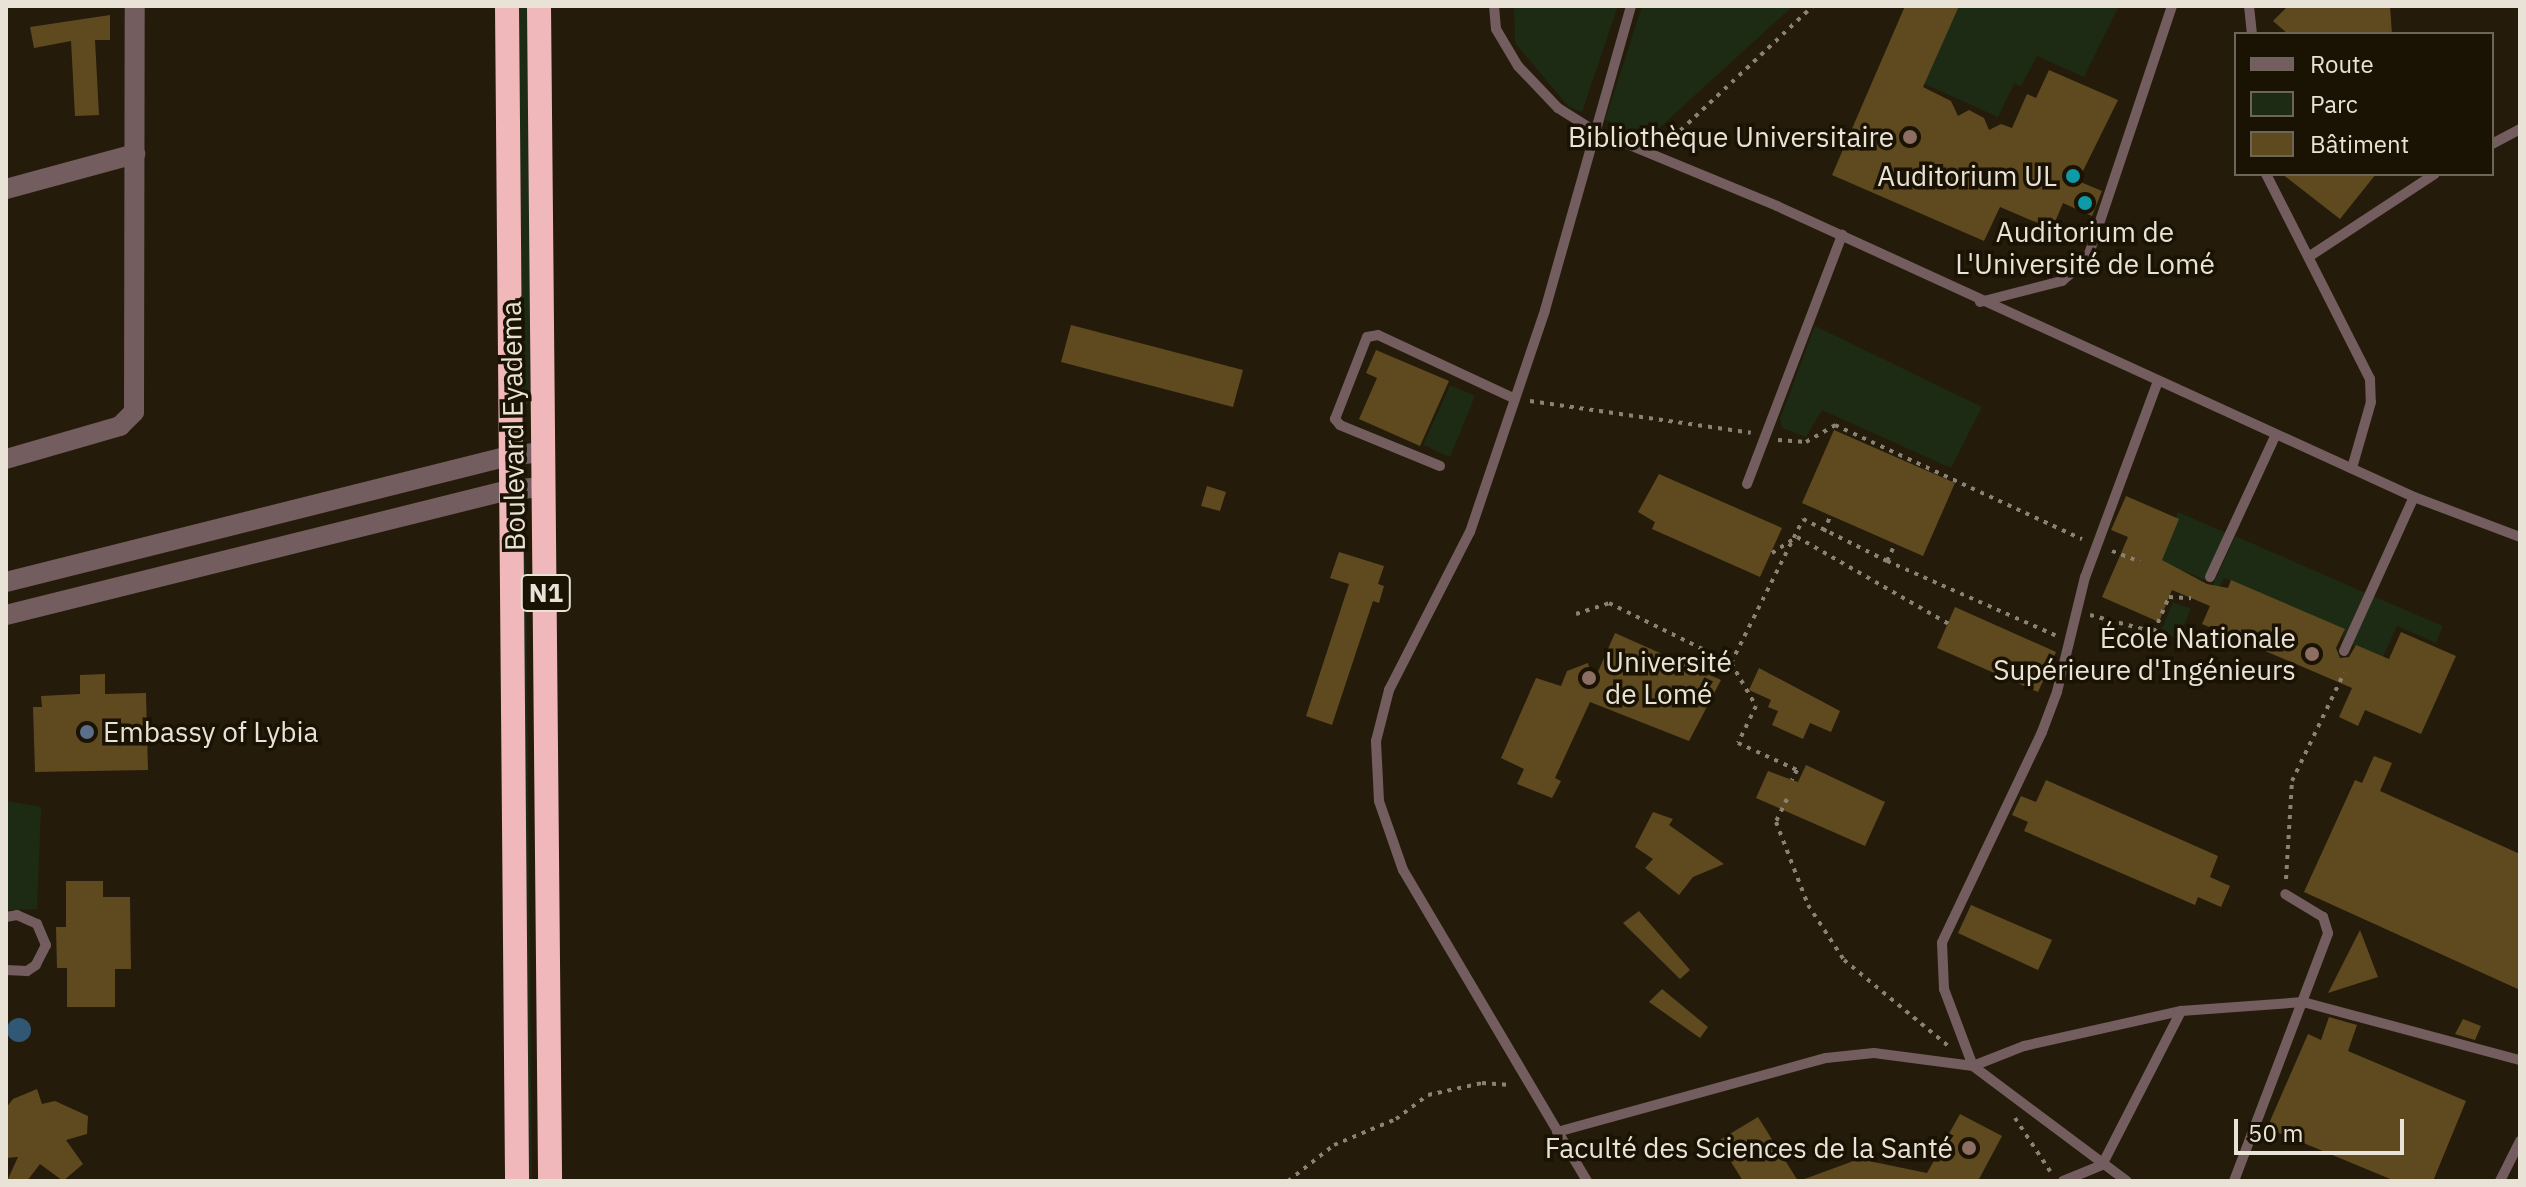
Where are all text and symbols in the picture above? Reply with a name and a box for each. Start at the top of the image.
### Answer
legend [2234,32,2494,176]
text: Route [2310,48,2374,80]
text: Parc [2310,88,2358,120]
place label: Bibliothèque Universitaire [1568,120,1894,154]
marker: Bibliothèque Universitaire [1901,128,1919,146]
text: Bâtiment [2310,128,2409,160]
place label: Auditorium UL [1877,159,2057,193]
marker: Auditorium UL [2064,167,2082,185]
marker: Auditorium de L'Université de Lomé [2076,194,2094,212]
place label: Auditorium de L'Université de Lomé [1955,215,2215,281]
street label: Boulevard Eyadema [494,301,532,551]
road number: N1 [520,571,572,615]
place label: École Nationale Supérieure d'Ingénieurs [1993,621,2296,687]
place label: Université de Lomé [1605,645,1732,711]
marker: École Nationale Supérieure d'Ingénieurs [2303,645,2321,663]
marker: Université de Lomé [1580,669,1598,687]
place label: Embassy of Lybia [103,715,318,749]
marker: Embassy of Lybia [78,723,96,741]
scale bar [2238,1103,2408,1153]
text: 50 m [2248,1117,2303,1149]
place label: Faculté des Sciences de la Santé [1545,1131,1953,1165]
marker: Faculté des Sciences de la Santé [1960,1139,1978,1157]

